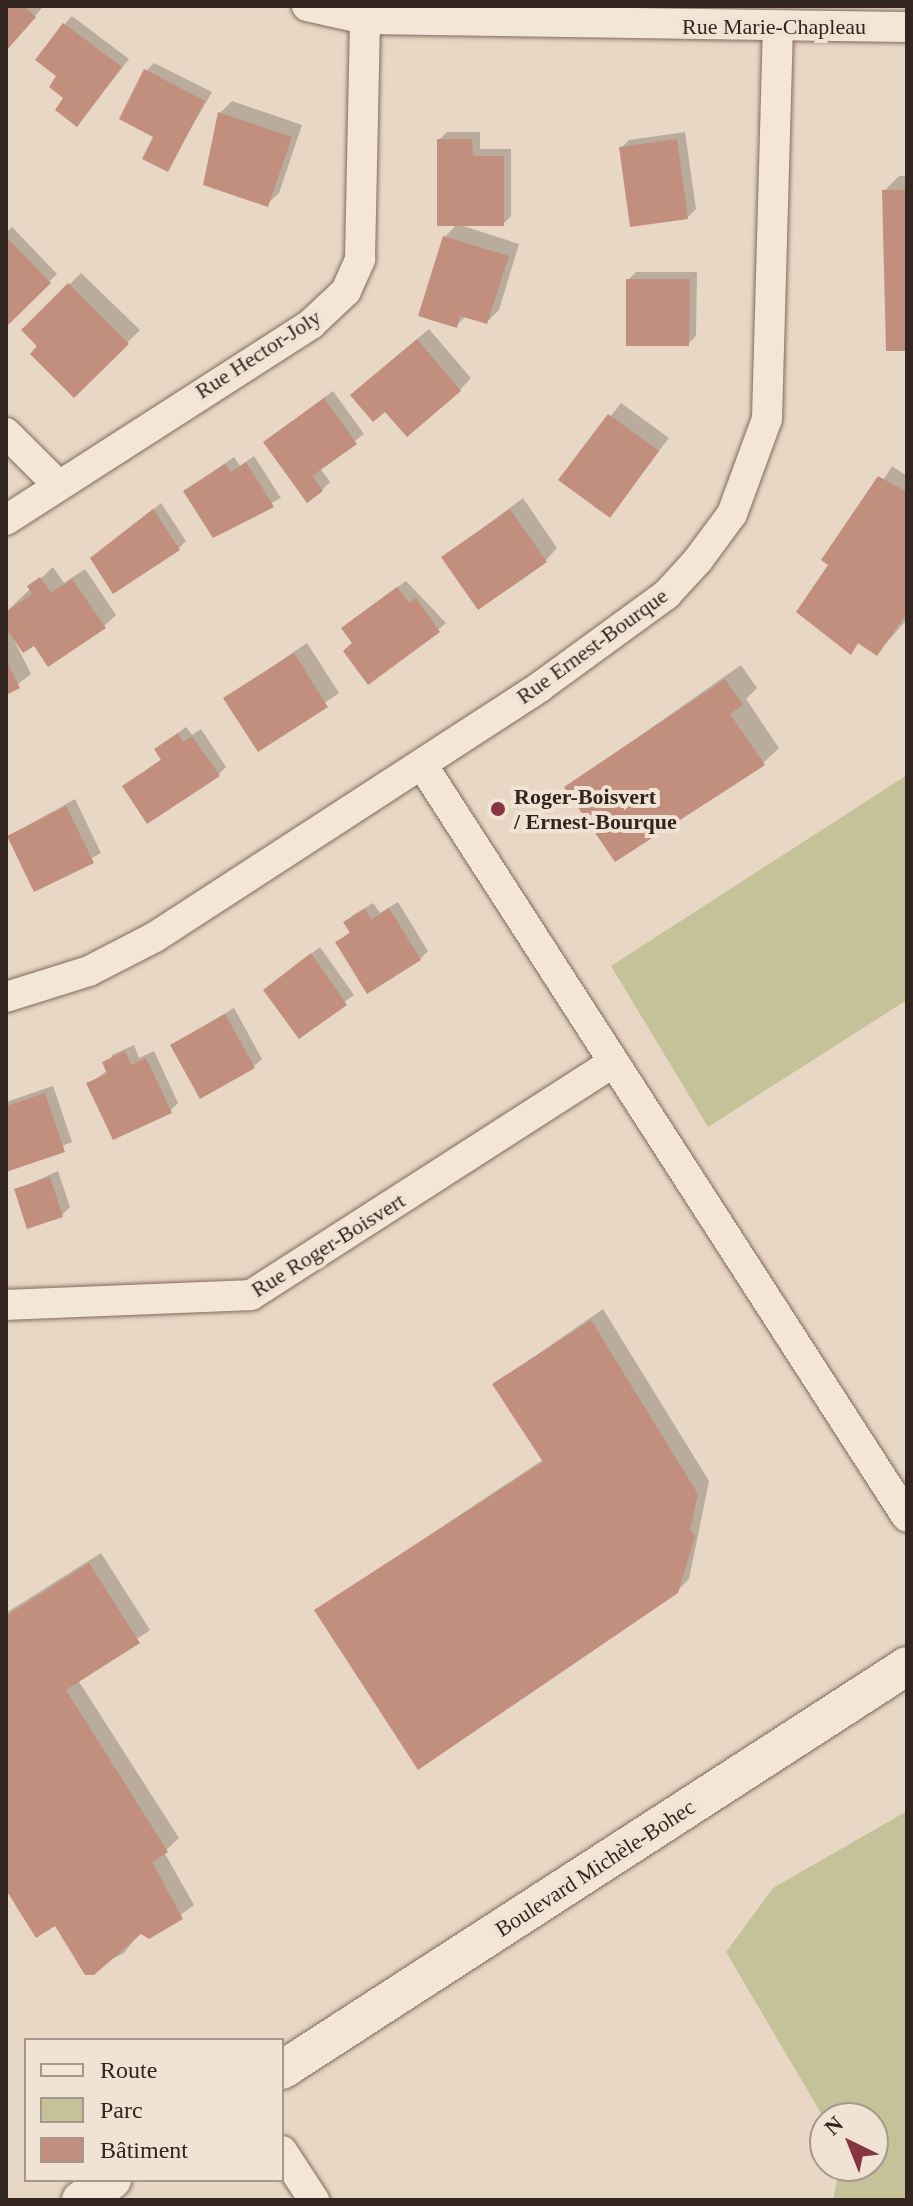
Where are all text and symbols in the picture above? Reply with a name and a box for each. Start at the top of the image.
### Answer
street label: Rue Marie-Chapleau [682,14,866,40]
street label: Rue Hector-Joly [190,304,326,404]
street label: Rue Ernest-Bourque [511,582,673,710]
place label: Roger-Boisvert / Ernest-Bourque [514,783,677,834]
marker: Roger-Boisvert / Ernest-Bourque [489,800,507,818]
street label: Rue Roger-Boisvert [246,1187,410,1303]
street label: Boulevard Michèle-Bohec [490,1794,700,1942]
legend [24,2038,284,2182]
text: Route [100,2057,157,2083]
text: Parc [100,2097,143,2123]
north arrow [809,2102,889,2182]
text: N [819,2111,848,2140]
text: Bâtiment [100,2137,188,2163]

